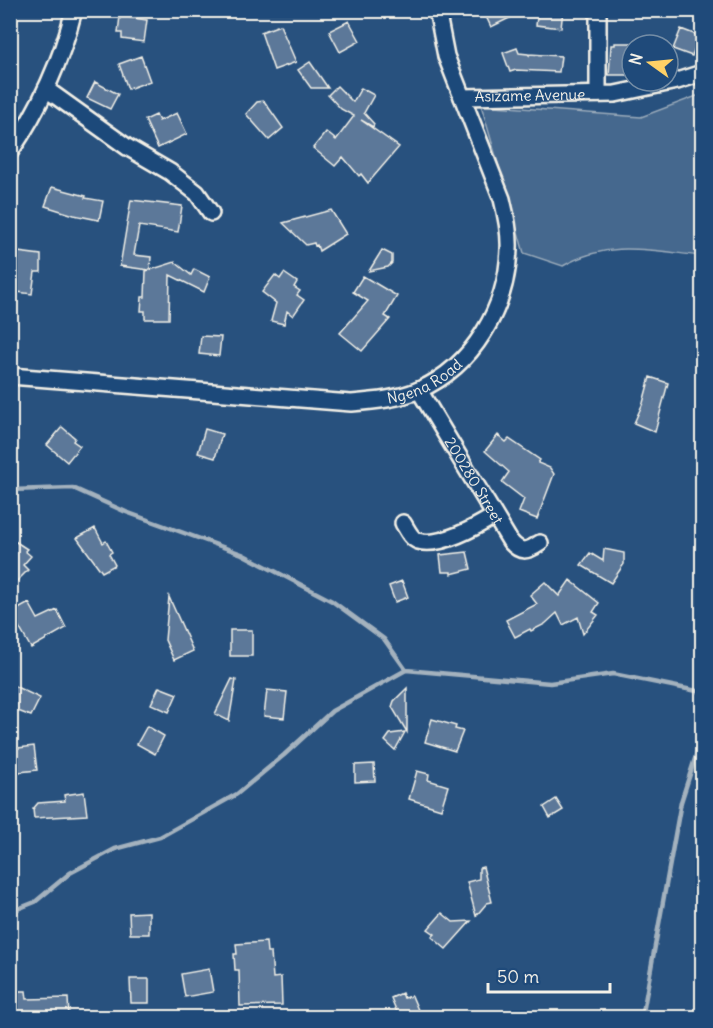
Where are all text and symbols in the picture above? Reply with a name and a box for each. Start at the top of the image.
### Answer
north arrow [620,33,680,93]
text: N [624,51,647,67]
street label: Asizame Avenue [474,85,585,106]
street label: Ngena Road [385,355,466,408]
street label: 200280 Street [441,433,508,528]
scale bar [488,956,610,994]
text: 50 m [497,965,539,988]

